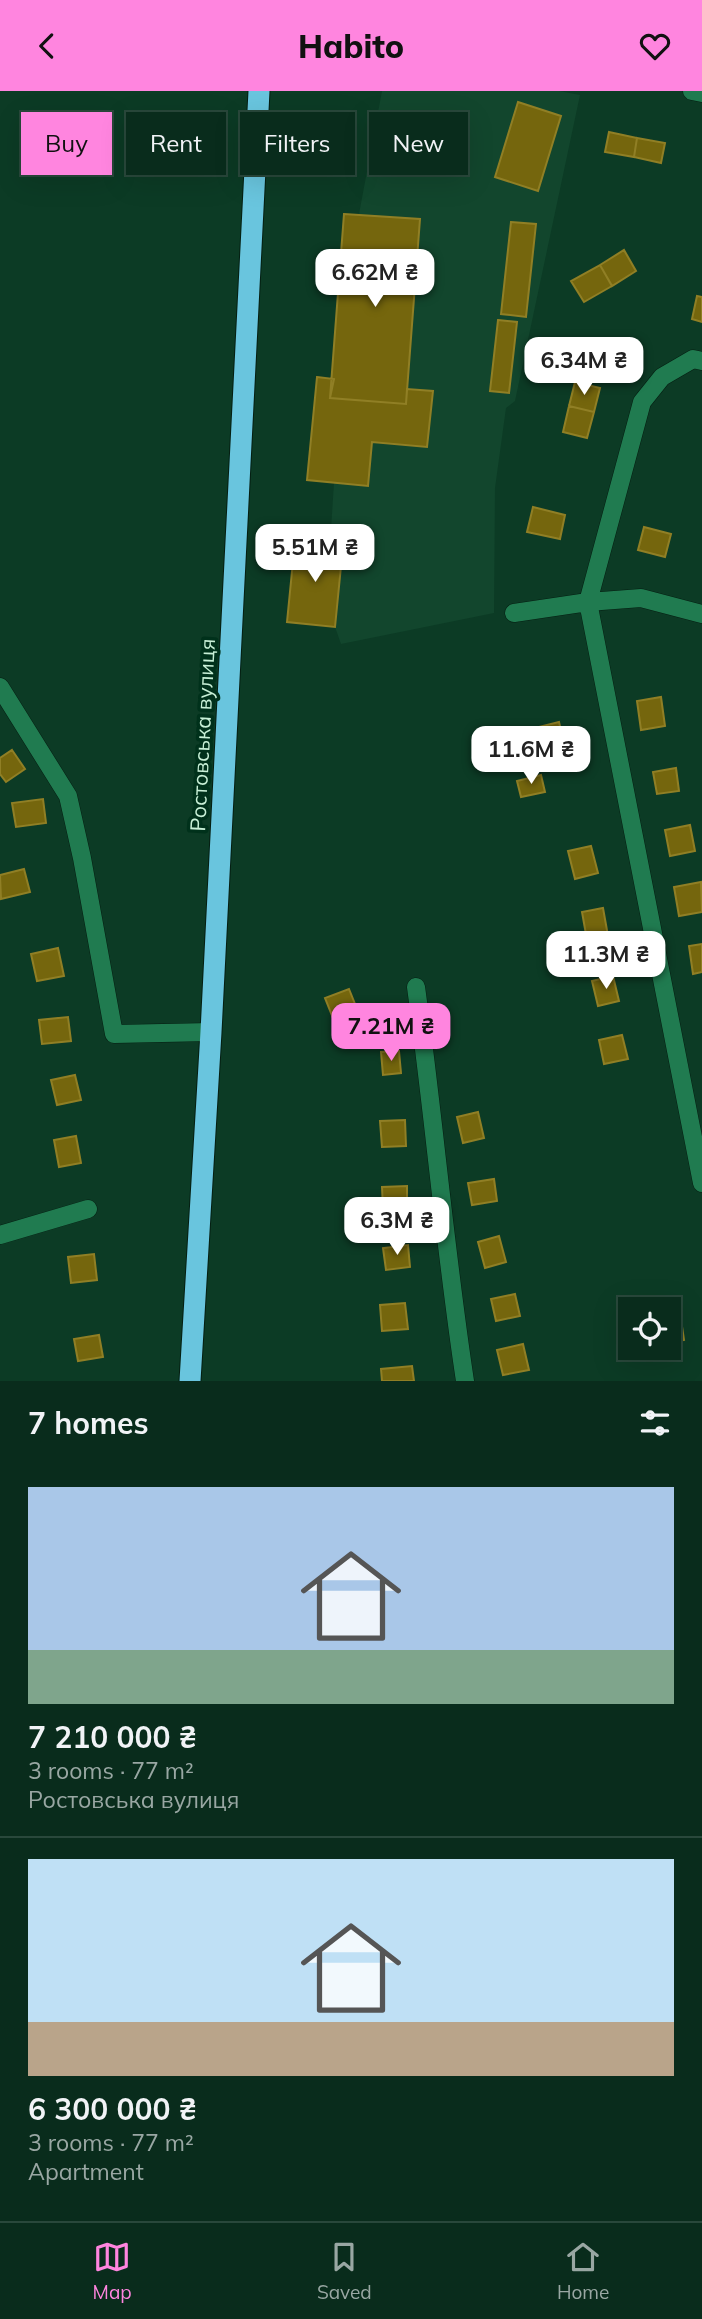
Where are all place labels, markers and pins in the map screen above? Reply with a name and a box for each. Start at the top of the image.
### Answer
pin: 6.62M ₴ [310,249,440,309]
pin: 6.34M ₴ [519,337,649,397]
pin: 5.51M ₴ [250,525,380,584]
pin: 11.6M ₴ [466,727,596,786]
pin: 11.3M ₴ [541,932,671,991]
pin: 7.21M ₴ [326,1003,456,1063]
pin: 6.3M ₴ [340,1197,454,1257]

